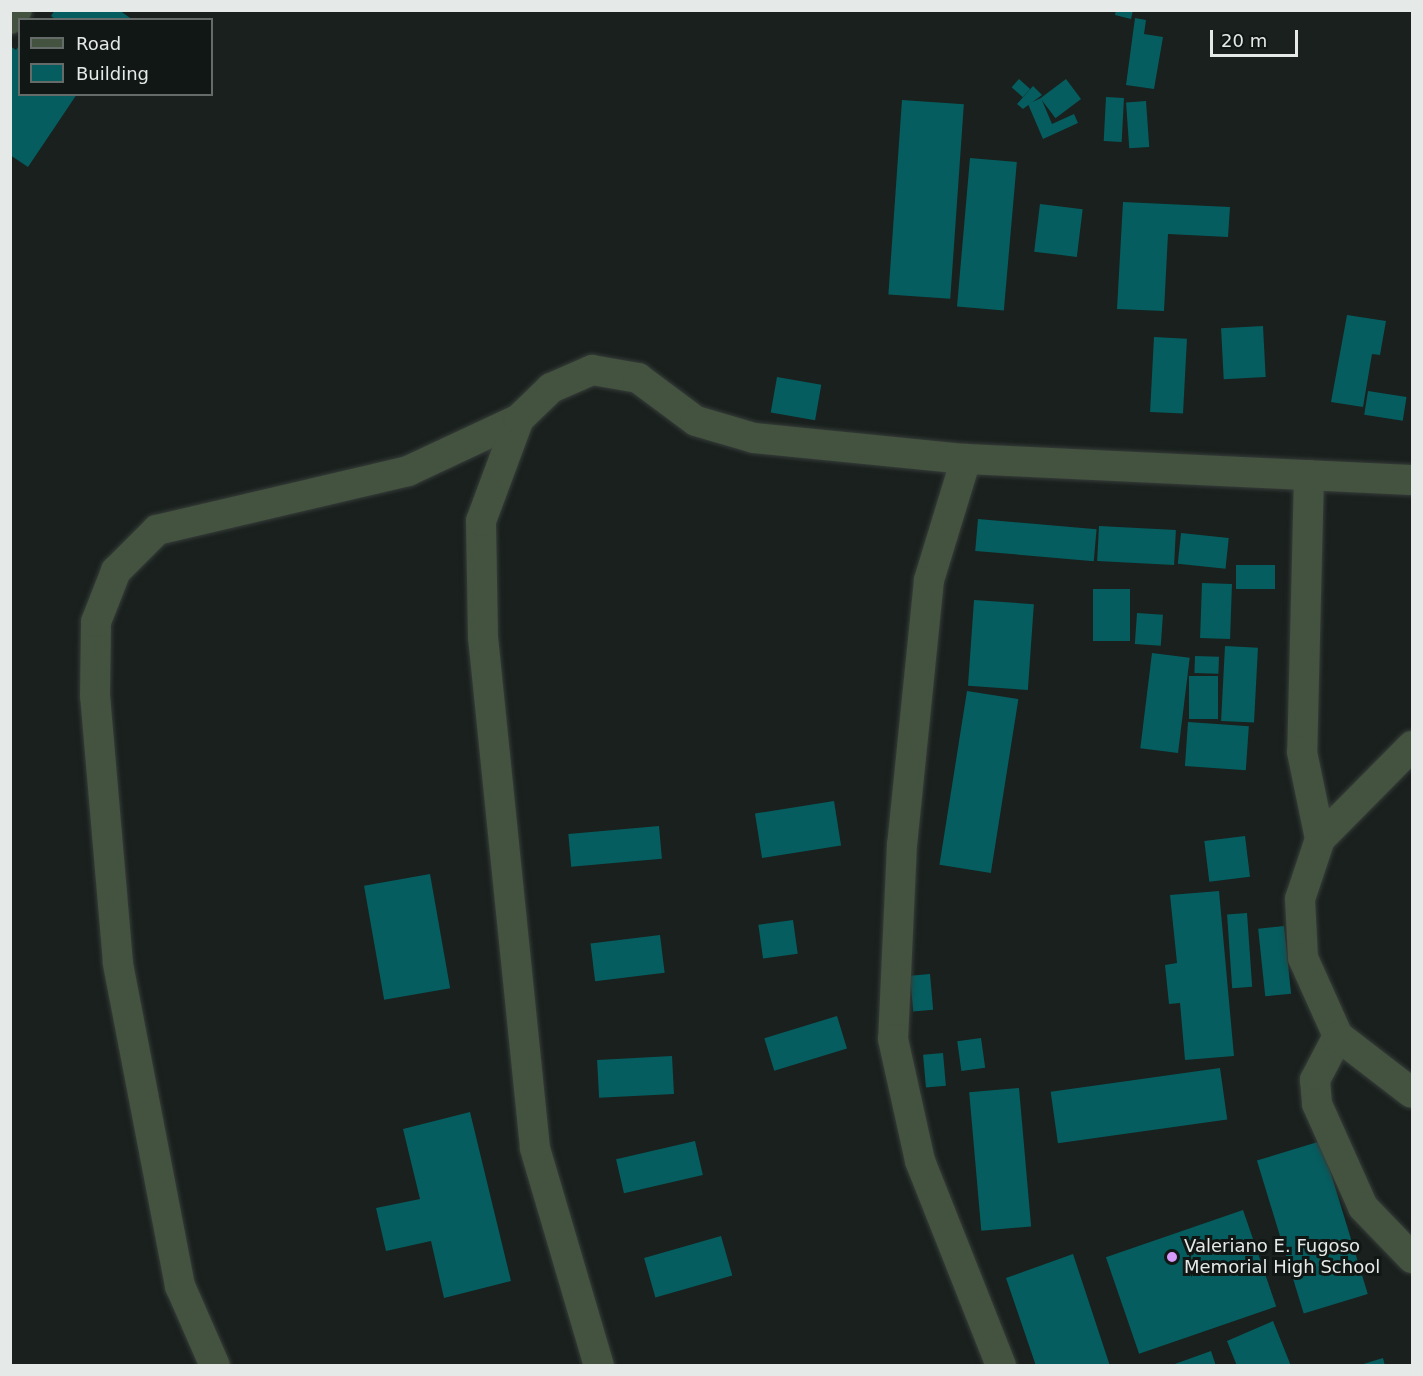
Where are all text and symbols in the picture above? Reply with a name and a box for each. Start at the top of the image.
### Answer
legend [18,18,213,96]
scale bar [1213,18,1302,56]
text: 20 m [1221,30,1267,51]
text: Road [76,33,121,54]
text: Building [76,63,149,84]
place label: Valeriano E. Fugoso Memorial High School [1184,1236,1380,1278]
marker: Valeriano E. Fugoso Memorial High School [1165,1250,1179,1264]

